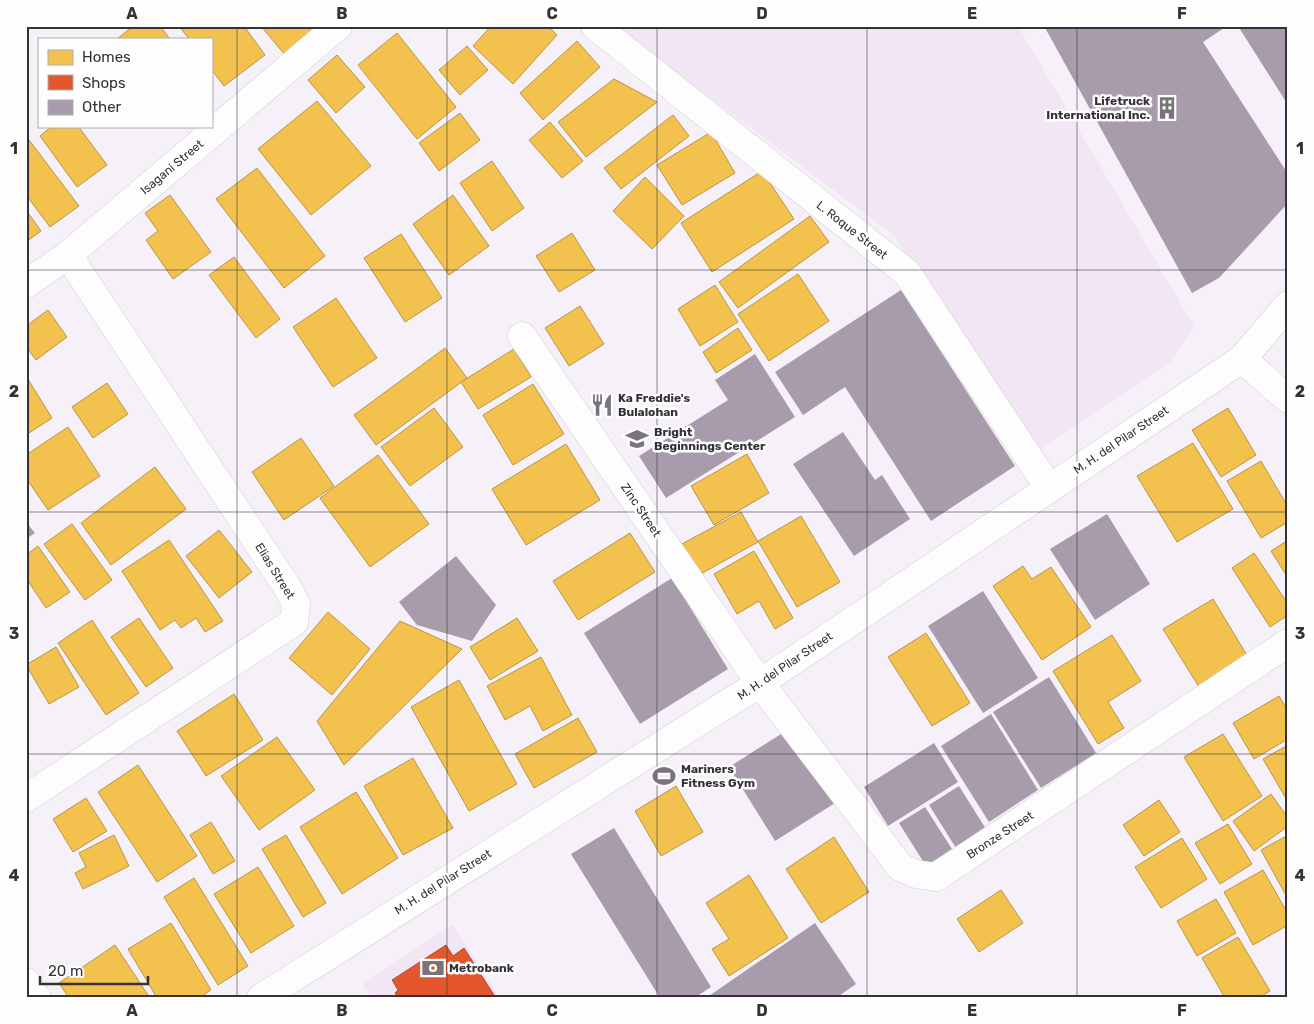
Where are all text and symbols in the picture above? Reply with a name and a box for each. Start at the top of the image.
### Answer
text: A [126,4,138,23]
text: B [336,4,348,23]
text: C [546,4,558,23]
text: D [756,4,768,23]
text: E [967,4,977,23]
text: F [1177,4,1187,23]
legend [38,38,212,128]
text: Homes [82,48,131,66]
text: Shops [82,74,126,92]
place label: Lifetruck International Inc. [1046,94,1150,122]
building icon: Lifetruck International Inc. [1154,95,1180,121]
text: Other [82,98,122,116]
street label: Isagani Street [138,136,206,197]
text: 1 [10,139,18,158]
text: 1 [1296,139,1304,158]
street label: L. Roque Street [814,198,890,262]
text: 2 [9,382,19,401]
text: 2 [1295,382,1305,401]
place label: Ka Freddie's Bulalohan [618,391,690,419]
restaurant icon: Ka Freddie's Bulalohan [589,392,615,418]
street label: M. H. del Pilar Street [1071,403,1171,477]
place label: Bright Beginnings Center [654,425,766,453]
school or university icon: Bright Beginnings Center [624,426,650,452]
street label: Zinc Street [618,481,664,540]
street label: Elias Street [252,540,298,602]
text: 3 [9,624,19,643]
text: 3 [1295,624,1305,643]
street label: M. H. del Pilar Street [735,629,835,703]
place label: Mariners Fitness Gym [681,762,755,790]
sports icon: Mariners Fitness Gym [651,763,677,789]
street label: Bronze Street [964,808,1036,862]
street label: M. H. del Pilar Street [392,846,494,918]
text: 4 [9,866,20,885]
text: 4 [1295,866,1306,885]
scale bar [40,954,148,986]
bank icon: Metrobank [420,955,446,981]
place label: Metrobank [449,961,514,975]
text: 20 m [48,962,83,980]
text: A [126,1001,138,1020]
text: B [336,1001,348,1020]
text: C [546,1001,558,1020]
text: D [756,1001,768,1020]
text: E [967,1001,977,1020]
text: F [1177,1001,1187,1020]

